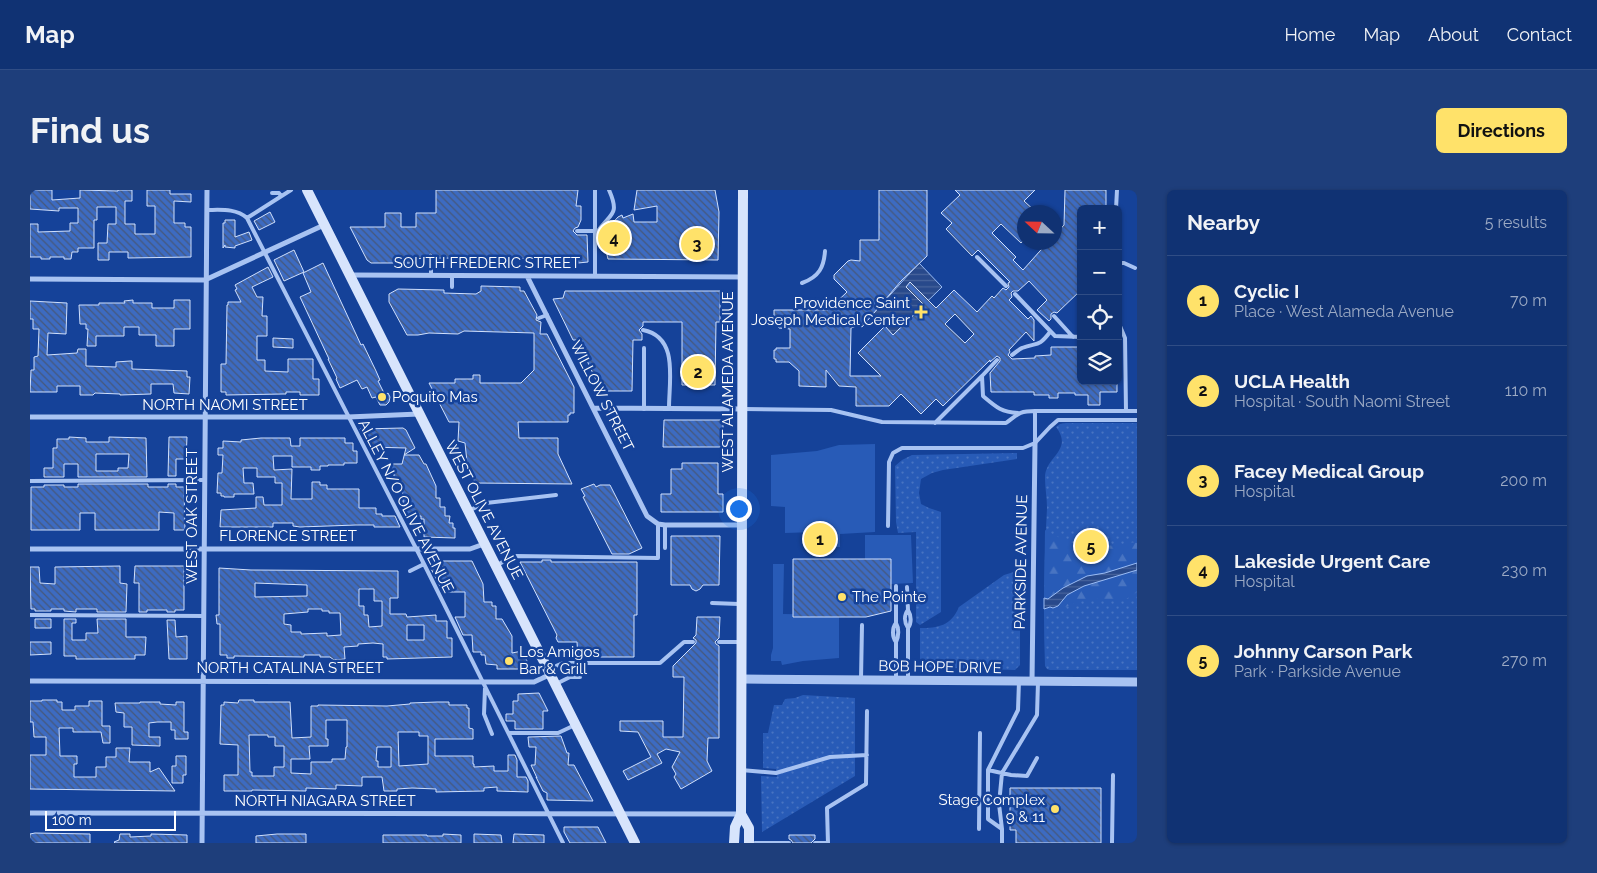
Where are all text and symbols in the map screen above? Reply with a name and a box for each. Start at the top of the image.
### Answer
text: Map [25,20,75,49]
text: Home [1284,24,1335,45]
text: Map [1363,24,1400,45]
text: About [1428,24,1479,45]
text: Contact [1507,24,1572,45]
button: Directions [1436,108,1567,153]
text: Find us [30,110,150,151]
north arrow [1017,205,1062,250]
map controls [1077,205,1122,385]
button: + [1077,205,1122,250]
text: Nearby [1187,210,1260,235]
text: 5 results [1485,213,1547,232]
pin: 4 [598,219,630,257]
pin: 3 [681,225,713,263]
button: − [1077,250,1122,295]
street label: SOUTH FREDERIC STREET [394,254,580,272]
text: Cyclic I [1234,280,1299,302]
street label: WEST ALAMEDA AVENUE [719,291,737,473]
text: 1 [1199,291,1207,310]
text: 70 m [1510,291,1547,310]
place label: Providence Saint Joseph Medical Center [751,294,911,329]
button: locate [1077,295,1122,340]
text: Place · West Alameda Avenue [1234,302,1454,321]
marker: Providence Saint Joseph Medical Center [914,305,928,319]
street label: WILLOW STREET [566,338,638,454]
button: layers [1077,340,1122,385]
pin: 2 [682,353,714,391]
text: UCLA Health [1234,370,1350,392]
text: 2 [1198,381,1208,400]
text: 110 m [1505,381,1547,400]
place label: Poquito Mas [392,388,478,406]
marker: Poquito Mas [376,391,388,403]
text: Hospital · South Naomi Street [1234,392,1450,411]
street label: NORTH NAOMI STREET [142,396,308,414]
street label: ALLEY N/O OLIVE AVENUE [354,416,458,596]
street label: WEST OLIVE AVENUE [441,438,527,582]
street label: WEST OAK STREET [183,448,201,584]
text: Facey Medical Group [1234,460,1424,482]
text: 3 [1199,471,1207,490]
text: 200 m [1500,471,1547,490]
text: Hospital [1234,482,1295,501]
street label: PARKSIDE AVENUE [1011,494,1031,630]
your location [726,496,752,522]
pin: 1 [804,520,836,558]
street label: FLORENCE STREET [219,527,357,545]
pin: 5 [1075,527,1107,565]
text: Lakeside Urgent Care [1234,550,1431,572]
text: 4 [1198,561,1208,580]
text: 230 m [1502,561,1547,580]
text: Hospital [1234,572,1295,591]
place label: The Pointe [852,588,926,606]
marker: The Pointe [836,591,848,603]
text: Johnny Carson Park [1234,640,1412,662]
place label: Los Amigos Bar & Grill [519,643,600,678]
text: 5 [1199,651,1207,670]
text: 270 m [1502,651,1547,670]
marker: Los Amigos Bar & Grill [503,655,515,667]
street label: BOB HOPE DRIVE [878,657,1002,677]
street label: NORTH CATALINA STREET [196,659,384,677]
text: Park · Parkside Avenue [1234,662,1401,681]
place label: Stage Complex 9 & 11 [939,791,1046,826]
street label: NORTH NIAGARA STREET [234,792,416,810]
marker: Stage Complex 9 & 11 [1049,803,1061,815]
scale bar [45,808,176,831]
text: 100 m [52,812,92,828]

